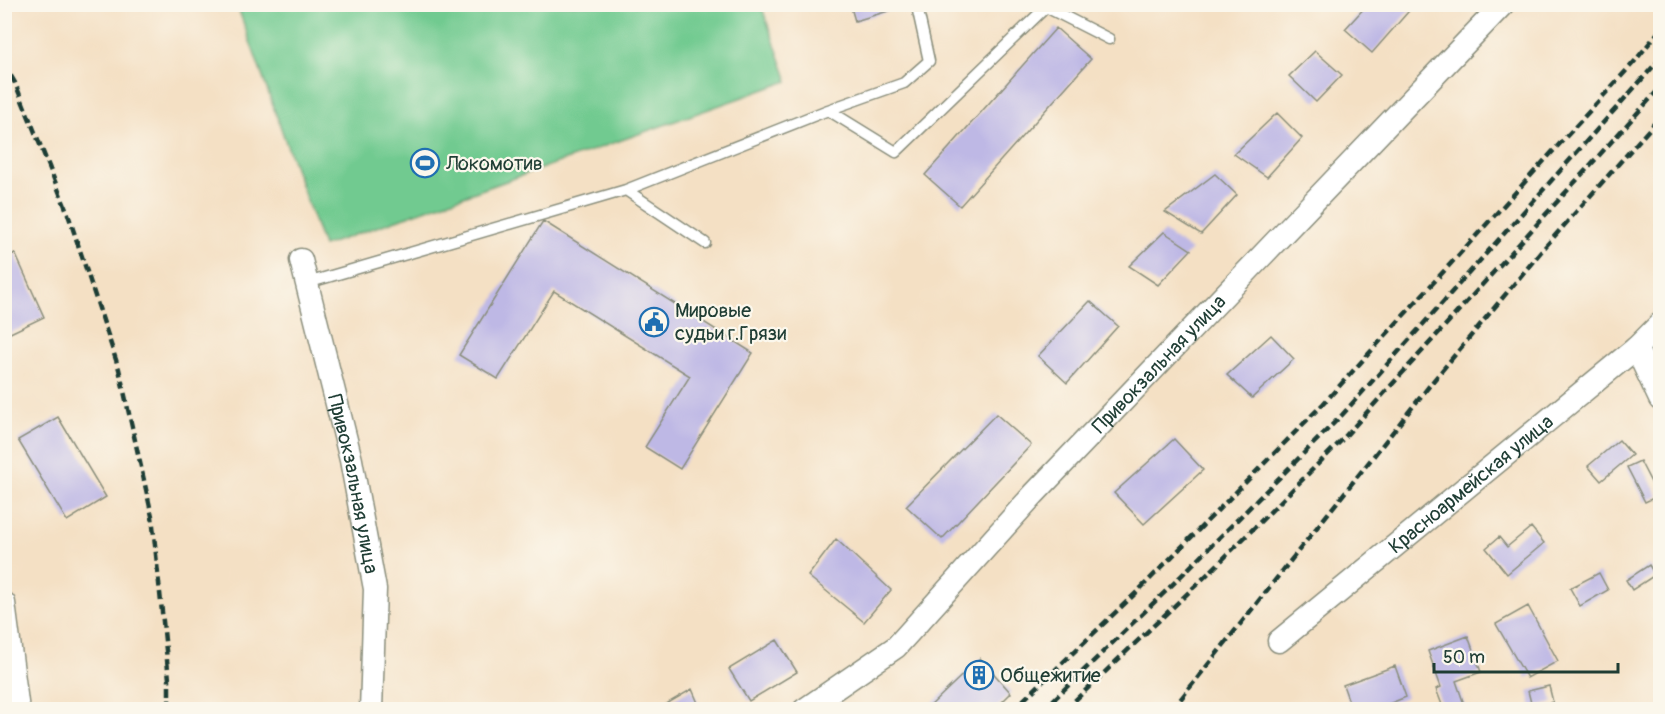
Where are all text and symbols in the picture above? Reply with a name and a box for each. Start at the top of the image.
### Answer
sports icon: Локомотив [409,147,441,179]
place label: Локомотив [445,151,542,176]
street label: Привокзальная улица [1087,289,1231,438]
place label: Мировые судьи г.Грязи [675,298,786,346]
public building icon: Мировые судьи г.Грязи [638,306,670,338]
street label: Привокзальная улица [322,391,384,576]
street label: Красноармейская улица [1383,409,1558,559]
scale bar [1434,636,1618,674]
text: 50 m [1443,646,1485,669]
building icon: Общежитие [963,659,995,691]
place label: Общежитие [1000,663,1101,688]

